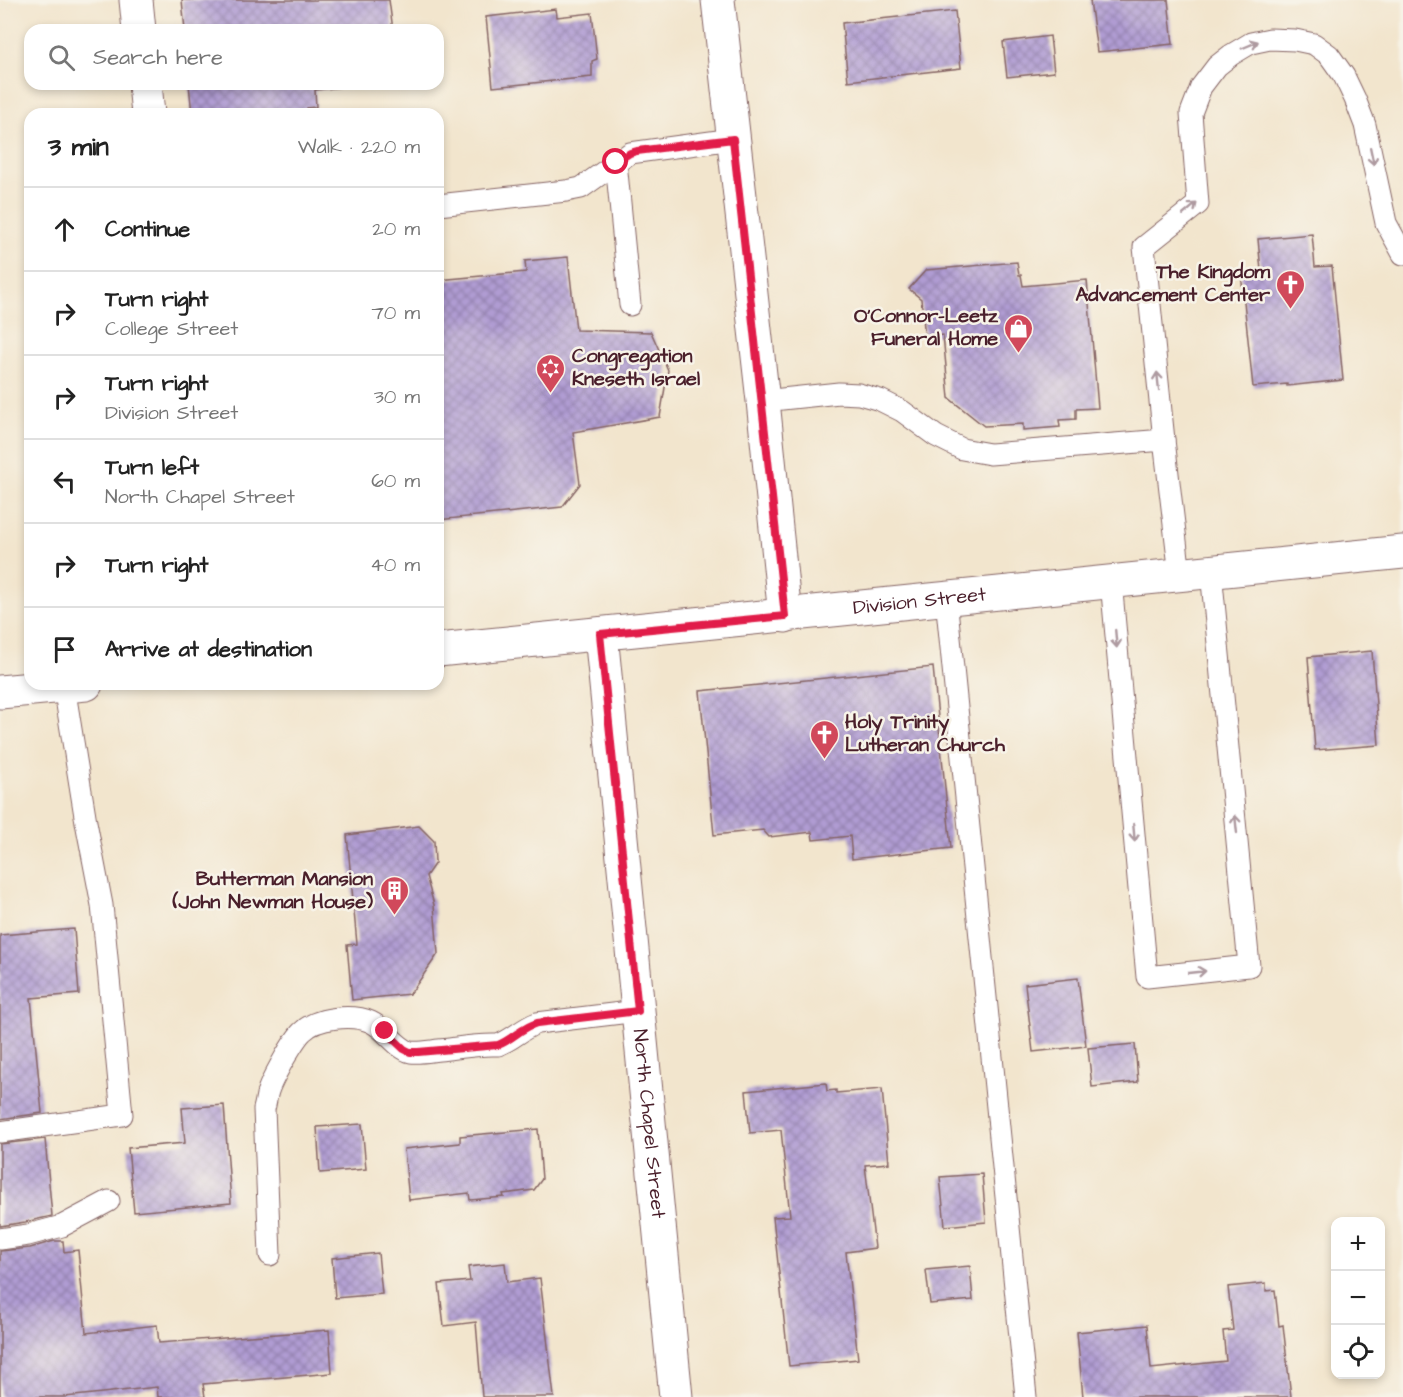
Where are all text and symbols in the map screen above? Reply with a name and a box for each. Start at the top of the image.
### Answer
search box [24,24,444,90]
one-way arrow [1241,39,1259,50]
icon: search [45,41,78,74]
text: Search here [93,42,223,73]
text: 3 min [48,129,109,165]
text: Walk · 220 m [298,133,420,161]
one-way arrow [1367,146,1378,166]
route start [602,148,628,174]
one-way arrow [1182,203,1198,216]
icon: ahead [48,213,81,246]
text: Continue [105,214,190,245]
text: 20 m [372,215,420,243]
place label: The Kingdom Advancement Center [1076,258,1271,309]
church icon: The Kingdom Advancement Center [1275,268,1307,310]
text: Turn right [105,284,208,315]
icon: right [48,297,81,330]
text: 70 m [372,299,420,327]
place label: O'Connor-Leetz Funeral Home [854,302,999,353]
shop icon: O'Connor-Leetz Funeral Home [1003,312,1035,354]
text: College Street [105,315,238,343]
place label: Congregation Kneseth Israel [572,342,700,393]
synagogue icon: Congregation Kneseth Israel [535,352,567,394]
text: Turn right [105,368,208,399]
one-way arrow [1152,372,1163,392]
icon: right [48,381,81,414]
text: 30 m [374,383,420,411]
text: Division Street [105,399,238,427]
text: Turn left [105,452,199,483]
icon: left [48,465,81,498]
text: 60 m [371,467,420,495]
text: North Chapel Street [105,483,295,511]
icon: right [48,549,81,582]
text: Turn right [105,550,208,581]
text: 40 m [370,551,420,579]
street label: Division Street [852,580,987,622]
one-way arrow [1111,628,1122,648]
icon: arrive [48,633,81,666]
text: Arrive at destination [105,634,312,665]
place label: Holy Trinity Lutheran Church [845,708,1006,759]
church icon: Holy Trinity Lutheran Church [808,718,840,760]
one-way arrow [1230,815,1241,835]
one-way arrow [1129,823,1140,843]
place label: Butterman Mansion (John Newman House) [172,865,373,916]
building icon: Butterman Mansion (John Newman House) [378,874,410,916]
one-way arrow [1186,966,1206,977]
route end [371,1017,397,1043]
street label: North Chapel Street [626,1028,672,1220]
map controls [1331,1217,1385,1379]
button: + [1331,1217,1385,1271]
button: − [1331,1271,1385,1325]
button: locate [1331,1325,1385,1379]

